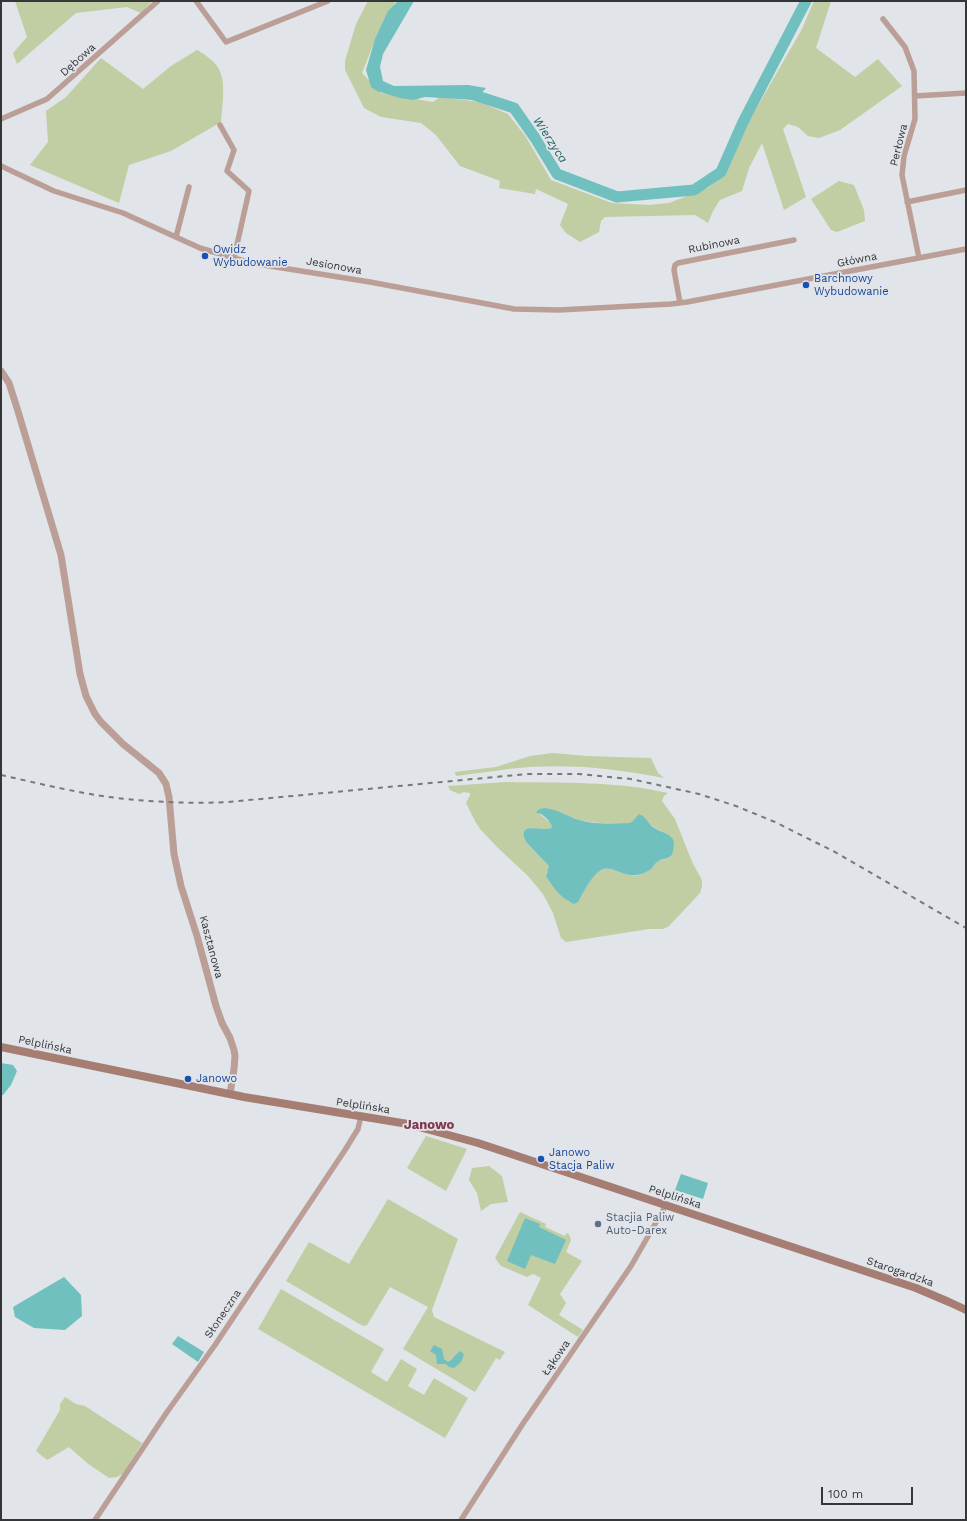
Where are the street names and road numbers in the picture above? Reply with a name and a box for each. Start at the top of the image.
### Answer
street label: Dębowa [58,41,98,79]
street label: Perłowa [887,123,911,167]
street label: Rubinowa [687,234,741,256]
street label: Główna [836,250,878,270]
street label: Jesionowa [305,255,363,277]
street label: Kasztanowa [196,914,226,980]
street label: Pelplińska [17,1033,73,1057]
street label: Pelplińska [335,1095,391,1117]
street label: Pelplińska [647,1182,703,1212]
street label: Starogardzka [865,1254,935,1290]
street label: Słoneczna [202,1287,244,1341]
street label: Łąkowa [539,1337,573,1379]

